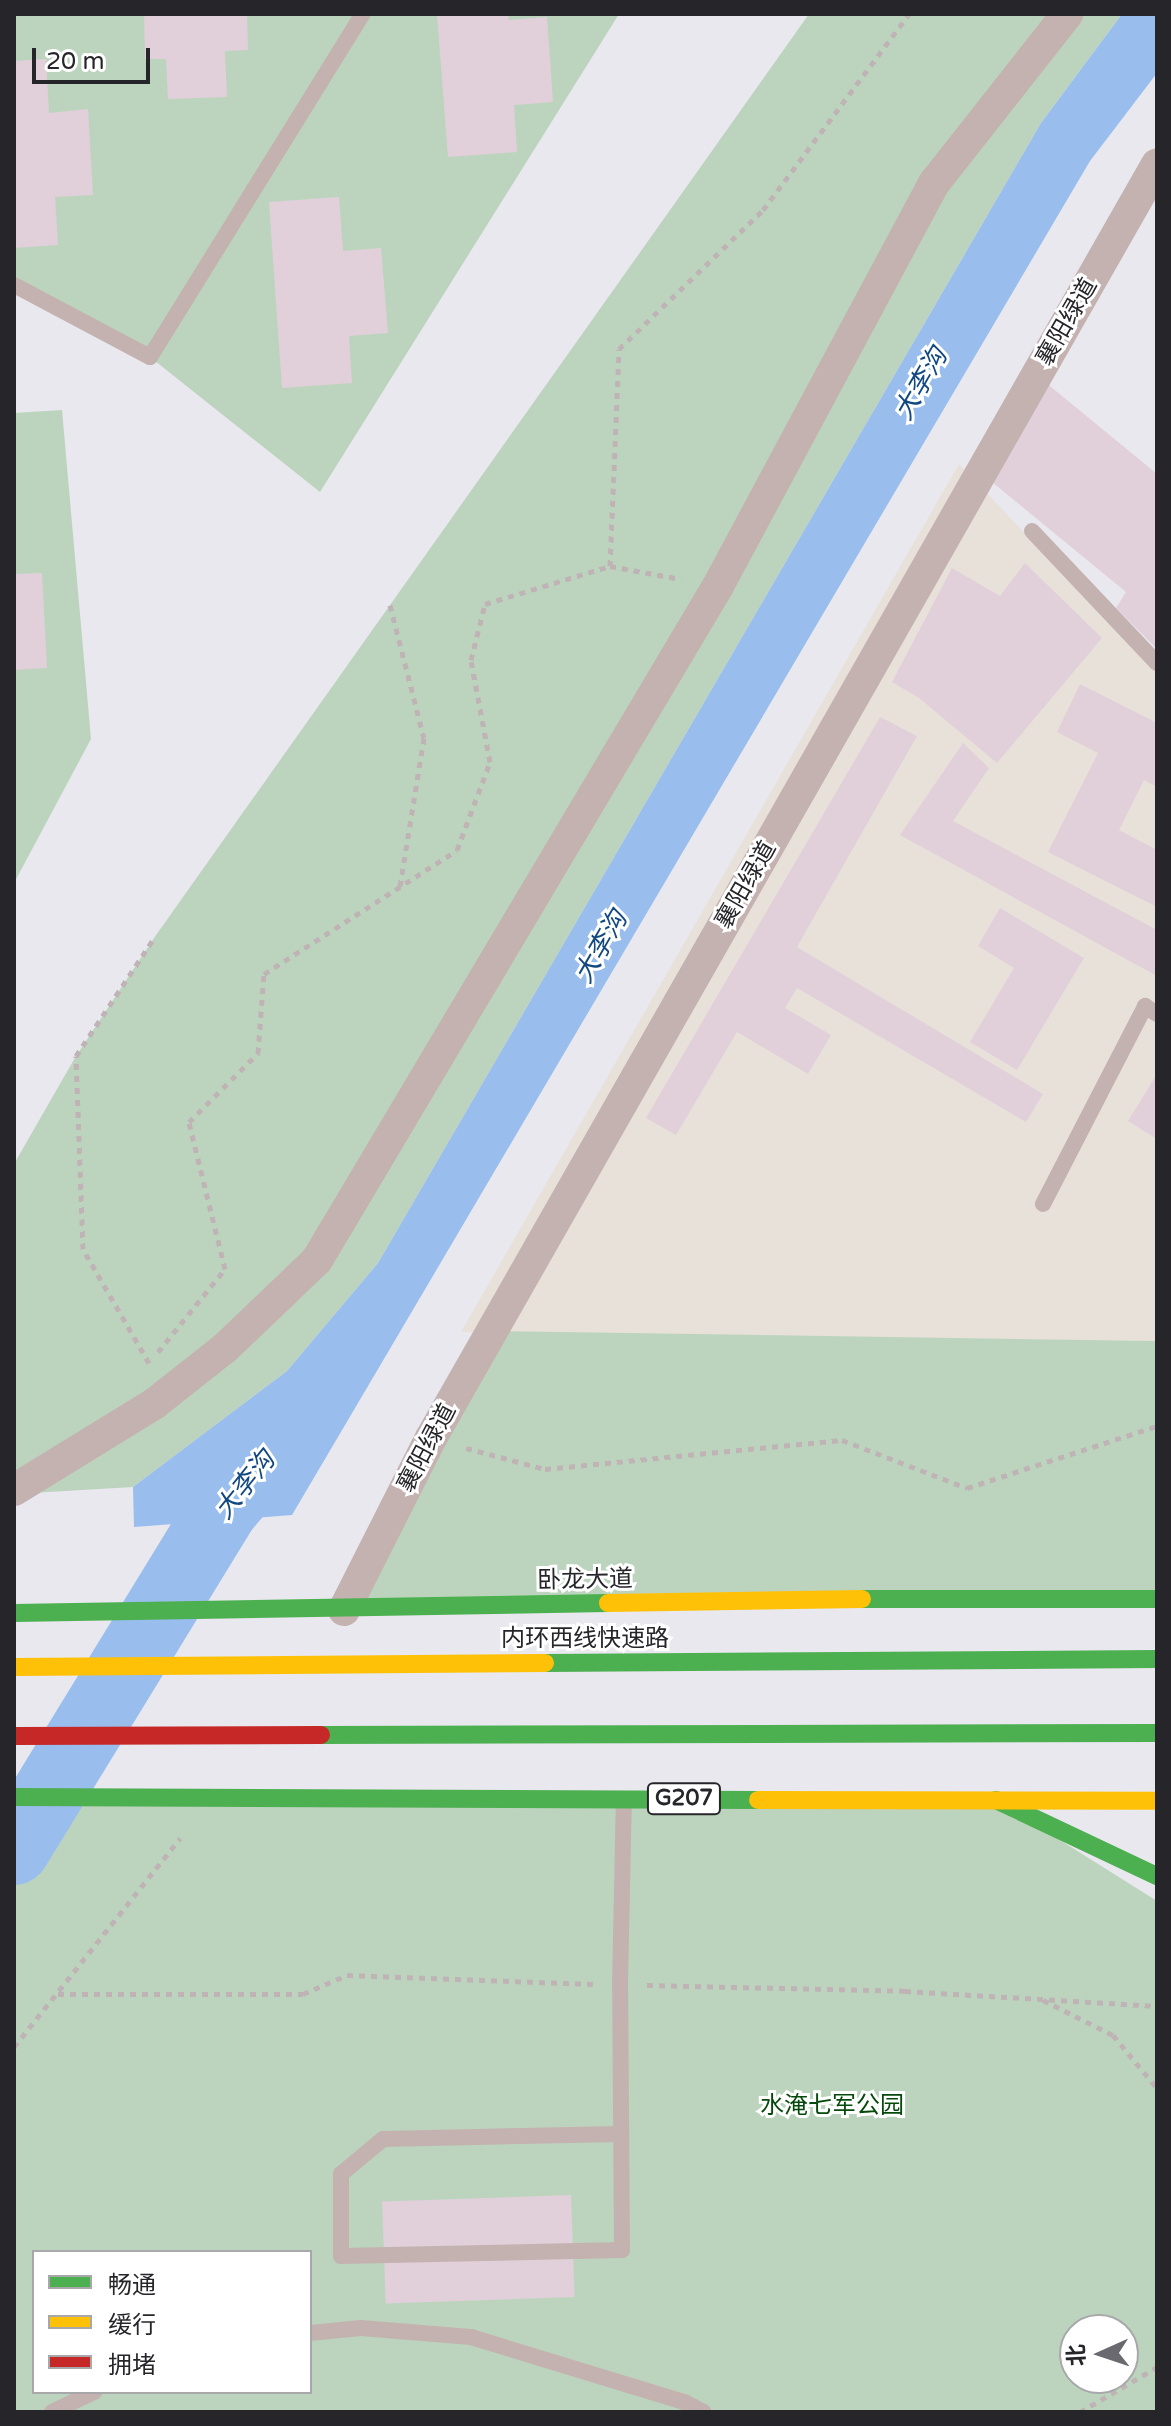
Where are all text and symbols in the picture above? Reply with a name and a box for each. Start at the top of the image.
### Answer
scale bar [36,32,154,82]
text: 20 m [46,47,104,76]
street label: 襄阳绿道 [1031,273,1103,371]
water label: 大李沟 [888,342,954,426]
street label: 襄阳绿道 [710,836,782,934]
water label: 大李沟 [568,905,634,989]
street label: 襄阳绿道 [392,1399,462,1497]
water label: 大李沟 [208,1445,282,1525]
street label: 卧龙大道 [537,1565,633,1595]
street label: 内环西线快速路 [501,1625,669,1653]
road number: G207 [646,1781,722,1817]
park label: 水淹七军公园 [760,2092,904,2120]
legend [32,2250,312,2394]
text: 畅通 [108,2271,156,2300]
text: 缓行 [108,2311,156,2340]
north arrow [1059,2314,1139,2394]
text: 北 [1063,2343,1091,2367]
text: 拥堵 [108,2351,156,2380]

